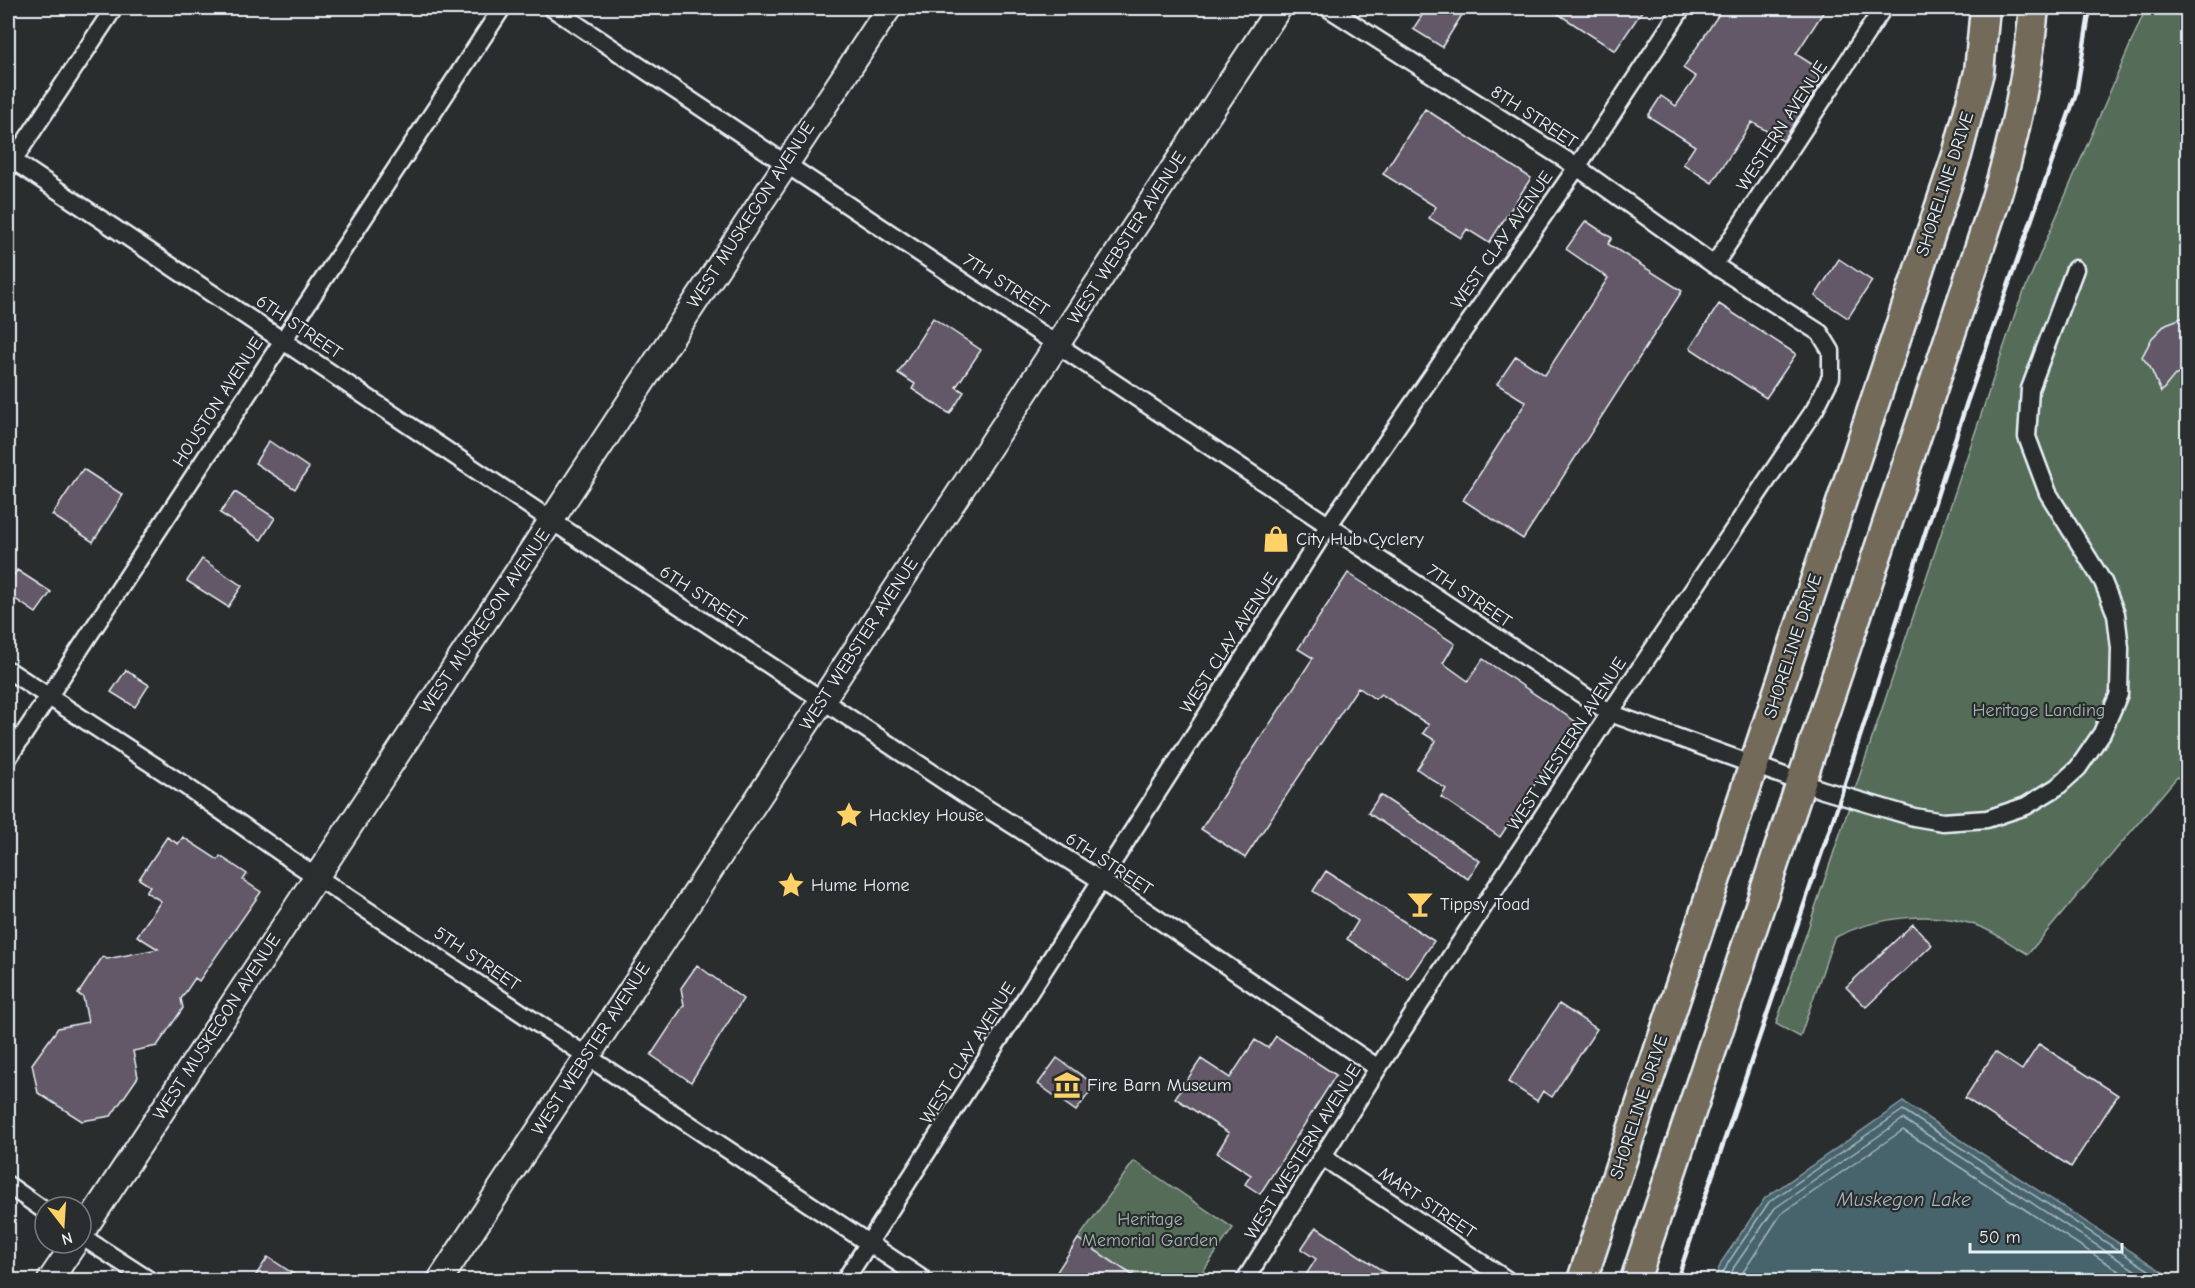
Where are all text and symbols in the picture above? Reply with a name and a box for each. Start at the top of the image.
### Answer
street label: WESTERN AVENUE [1732,57,1832,195]
street label: 8TH STREET [1487,81,1582,153]
street label: SHORELINE DRIVE [1912,109,1978,259]
street label: WEST MUSKEGON AVENUE [683,118,819,312]
street label: WEST WEBSTER AVENUE [1063,148,1191,328]
street label: WEST CLAY AVENUE [1447,167,1558,313]
street label: 7TH STREET [959,249,1053,321]
street label: 6TH STREET [252,291,347,364]
street label: HOUSTON AVENUE [168,333,268,471]
shop icon: City Hub Cyclery [1261,524,1291,554]
street label: WEST MUSKEGON AVENUE [415,525,555,717]
place label: City Hub Cyclery [1296,529,1425,550]
street label: WEST WEBSTER AVENUE [795,554,923,734]
street label: 7TH STREET [1422,560,1516,632]
street label: 6TH STREET [656,561,751,633]
street label: WEST CLAY AVENUE [1176,569,1282,717]
street label: SHORELINE DRIVE [1760,571,1826,721]
street label: WEST WESTERN AVENUE [1503,653,1631,835]
park label: Heritage Landing [1973,700,2105,721]
place icon: Hackley House [834,800,864,830]
place label: Hackley House [869,805,984,826]
street label: 6TH STREET [1062,828,1157,900]
place icon: Hume Home [776,870,806,900]
place label: Hume Home [811,875,910,896]
bar icon: Tippsy Toad [1405,889,1435,919]
place label: Tippsy Toad [1440,894,1530,915]
street label: 5TH STREET [430,923,525,996]
street label: WEST MUSKEGON AVENUE [149,930,285,1124]
street label: WEST WEBSTER AVENUE [527,959,655,1139]
street label: WEST CLAY AVENUE [916,978,1020,1128]
street label: SHORELINE DRIVE [1606,1032,1672,1182]
street label: WEST WESTERN AVENUE [1240,1061,1366,1243]
museum icon: Fire Barn Museum [1052,1070,1082,1100]
place label: Fire Barn Museum [1087,1075,1232,1096]
street label: MART STREET [1374,1163,1480,1244]
water label: Muskegon Lake [1836,1188,1971,1211]
north arrow [33,1195,93,1255]
park label: Heritage Memorial Garden [1082,1209,1218,1251]
scale bar [1970,1216,2122,1254]
text: 50 m [1979,1227,2021,1248]
text: N [59,1228,75,1249]

